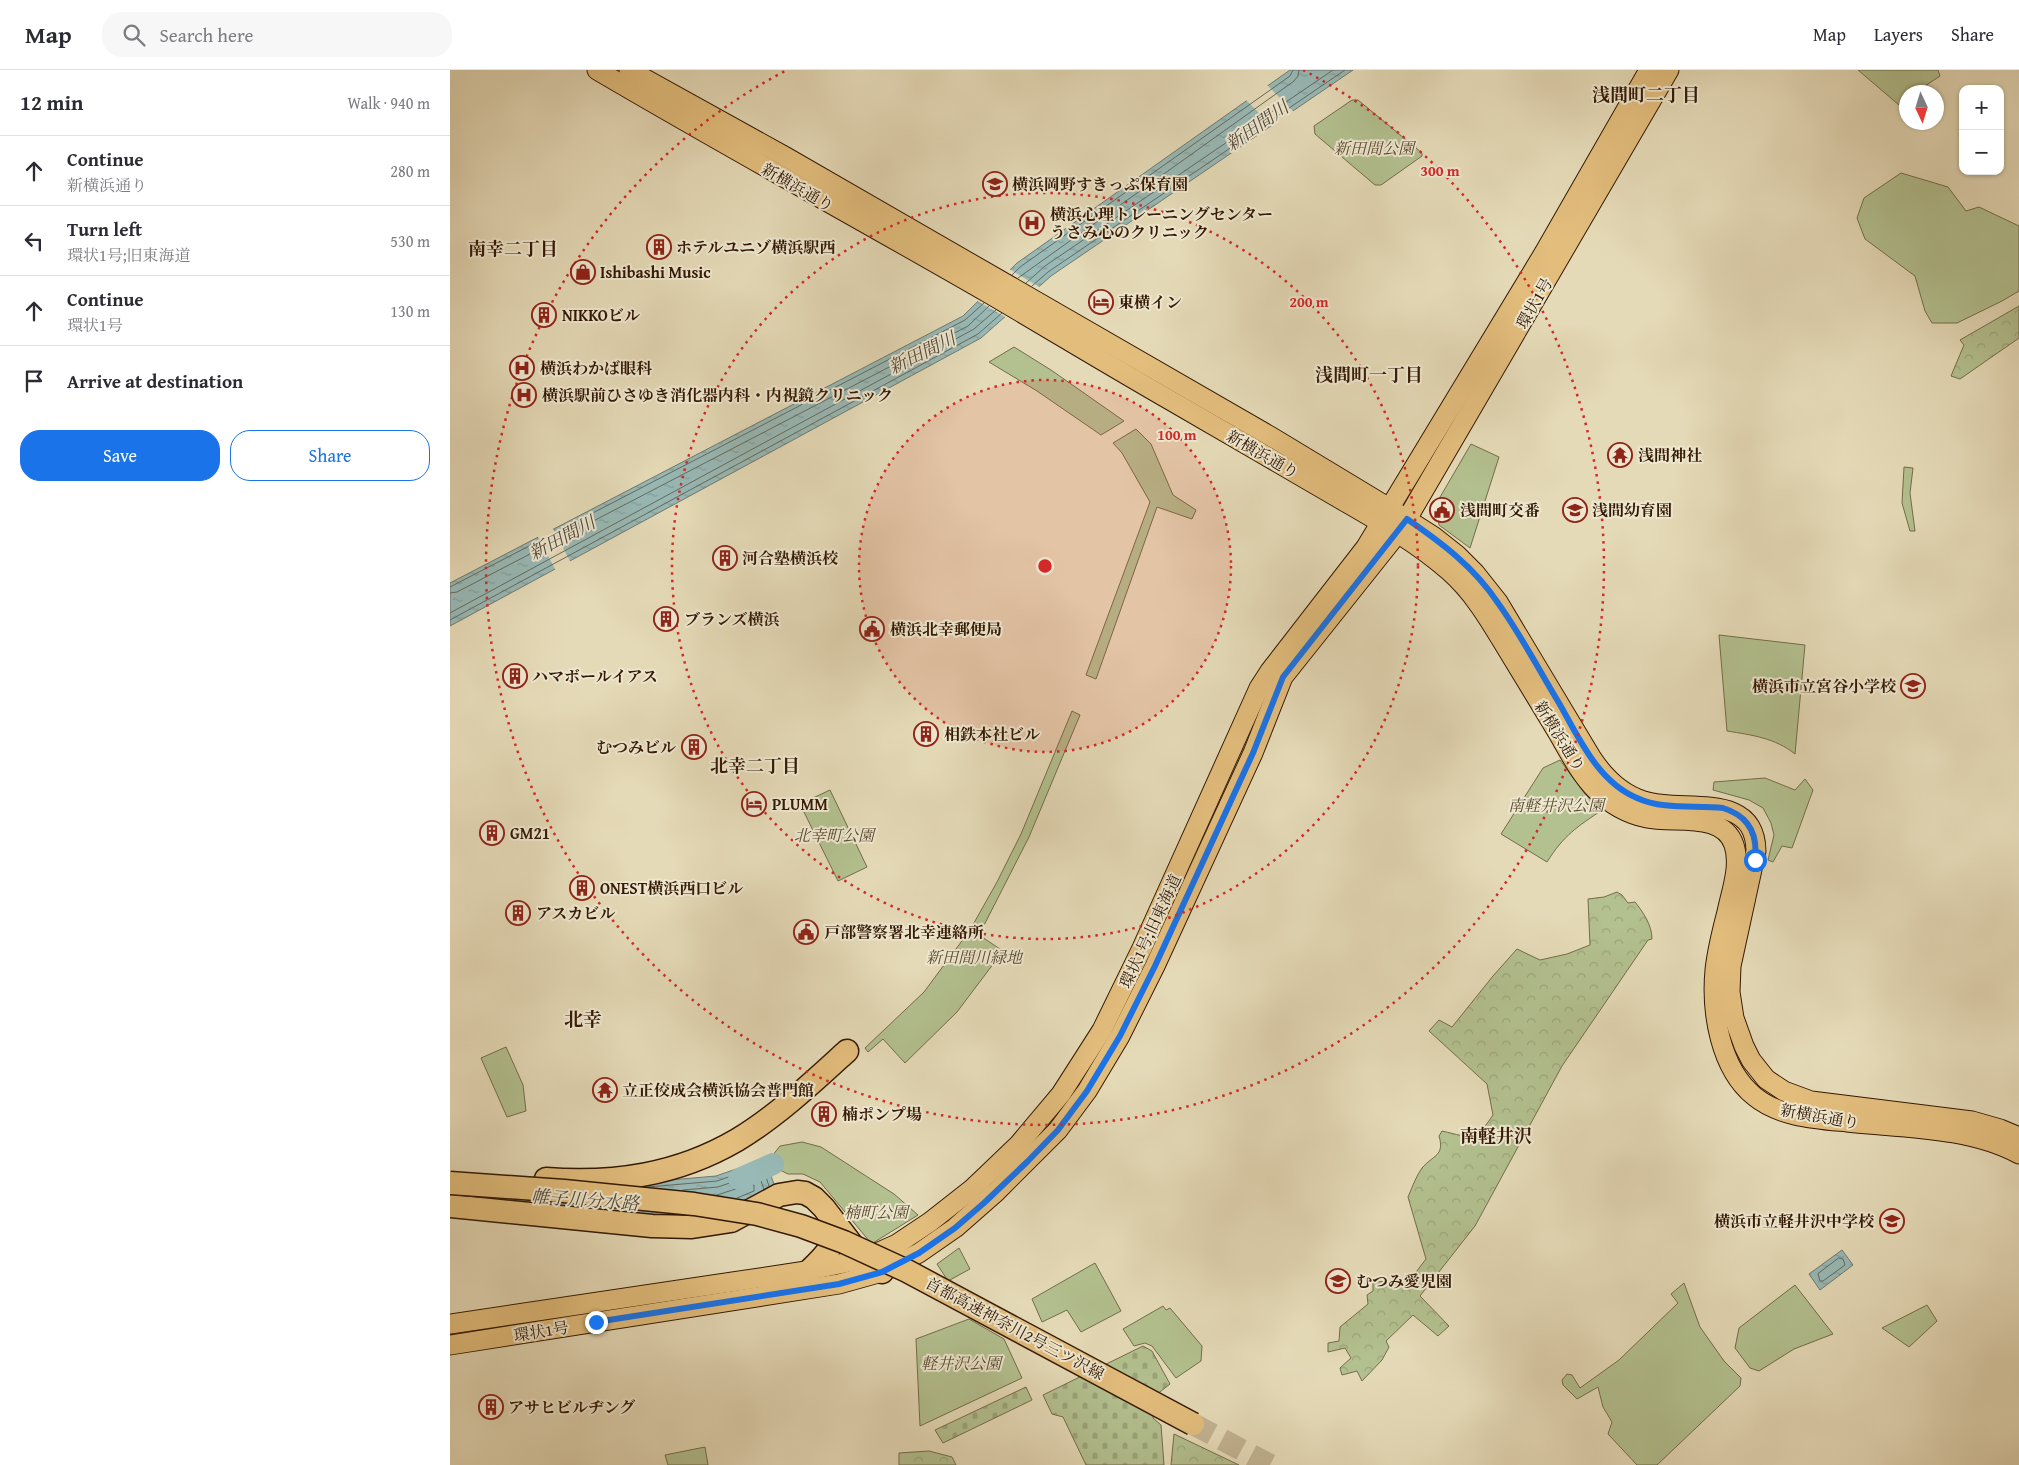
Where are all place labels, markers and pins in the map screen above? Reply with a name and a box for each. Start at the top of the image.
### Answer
school or university icon: 横浜岡野すきっぷ保育園 [982,171,1008,197]
place label: 横浜岡野すきっぷ保育園 [1012,172,1188,196]
place label: 横浜心理トレーニングセンター うさみ心のクリニック [1050,202,1273,244]
hospital icon: 横浜心理トレーニングセンター うさみ心のクリニック [1019,210,1045,236]
building icon: ホテルユニゾ横浜駅西 [646,234,672,260]
place label: ホテルユニゾ横浜駅西 [676,235,835,259]
shop icon: Ishibashi Music [570,259,596,285]
place label: Ishibashi Music [600,260,711,284]
hotel icon: 東横イン [1088,289,1114,315]
place label: 東横イン [1118,290,1182,314]
building icon: NIKKOビル [531,302,557,328]
place label: NIKKOビル [562,303,640,327]
hospital icon: 横浜わかば眼科 [509,355,535,381]
place label: 横浜わかば眼科 [540,356,653,380]
hospital icon: 横浜駅前ひさゆき消化器内科・内視鏡クリニック [511,382,537,408]
place label: 横浜駅前ひさゆき消化器内科・内視鏡クリニック [542,383,893,407]
temple icon: 浅間神社 [1607,442,1633,468]
place label: 浅間神社 [1638,443,1702,467]
public building icon: 浅間町交番 [1429,497,1455,523]
school or university icon: 浅間幼育園 [1562,497,1588,523]
place label: 浅間町交番 [1460,498,1540,522]
place label: 浅間幼育園 [1592,498,1672,522]
building icon: 河合塾横浜校 [712,545,738,571]
place label: 河合塾横浜校 [742,546,839,570]
centre of rings [1036,557,1054,575]
building icon: ブランズ横浜 [653,606,679,632]
place label: ブランズ横浜 [684,607,780,631]
public building icon: 横浜北幸郵便局 [859,616,885,642]
place label: 横浜北幸郵便局 [890,617,1002,641]
building icon: ハマボールイアス [502,663,528,689]
place label: ハマボールイアス [532,664,658,688]
school or university icon: 横浜市立宮谷小学校 [1900,673,1926,699]
place label: 横浜市立宮谷小学校 [1752,674,1897,698]
building icon: 相鉄本社ビル [913,721,939,747]
place label: 相鉄本社ビル [944,722,1040,746]
building icon: むつみビル [681,734,707,760]
place label: むつみビル [596,735,676,759]
hotel icon: PLUMM [741,791,767,817]
place label: PLUMM [772,792,828,816]
building icon: GM21 [479,820,505,846]
place label: GM21 [510,821,550,845]
building icon: ONEST横浜西口ビル [569,875,595,901]
place label: ONEST横浜西口ビル [600,876,743,900]
building icon: アスカビル [505,900,531,926]
place label: アスカビル [536,901,615,925]
public building icon: 戸部警察署北幸連絡所 [793,919,819,945]
place label: 戸部警察署北幸連絡所 [824,920,984,944]
temple icon: 立正佼成会横浜協会普門館 [592,1077,618,1103]
place label: 立正佼成会横浜協会普門館 [622,1078,814,1102]
building icon: 楠ポンプ場 [811,1101,837,1127]
place label: 楠ポンプ場 [842,1102,922,1126]
school or university icon: 横浜市立軽井沢中学校 [1879,1208,1905,1234]
place label: 横浜市立軽井沢中学校 [1714,1209,1875,1233]
school or university icon: むつみ愛児園 [1325,1268,1351,1294]
place label: むつみ愛児園 [1356,1269,1452,1293]
building icon: アサヒビルヂング [478,1394,504,1420]
place label: アサヒビルヂング [508,1395,635,1419]

